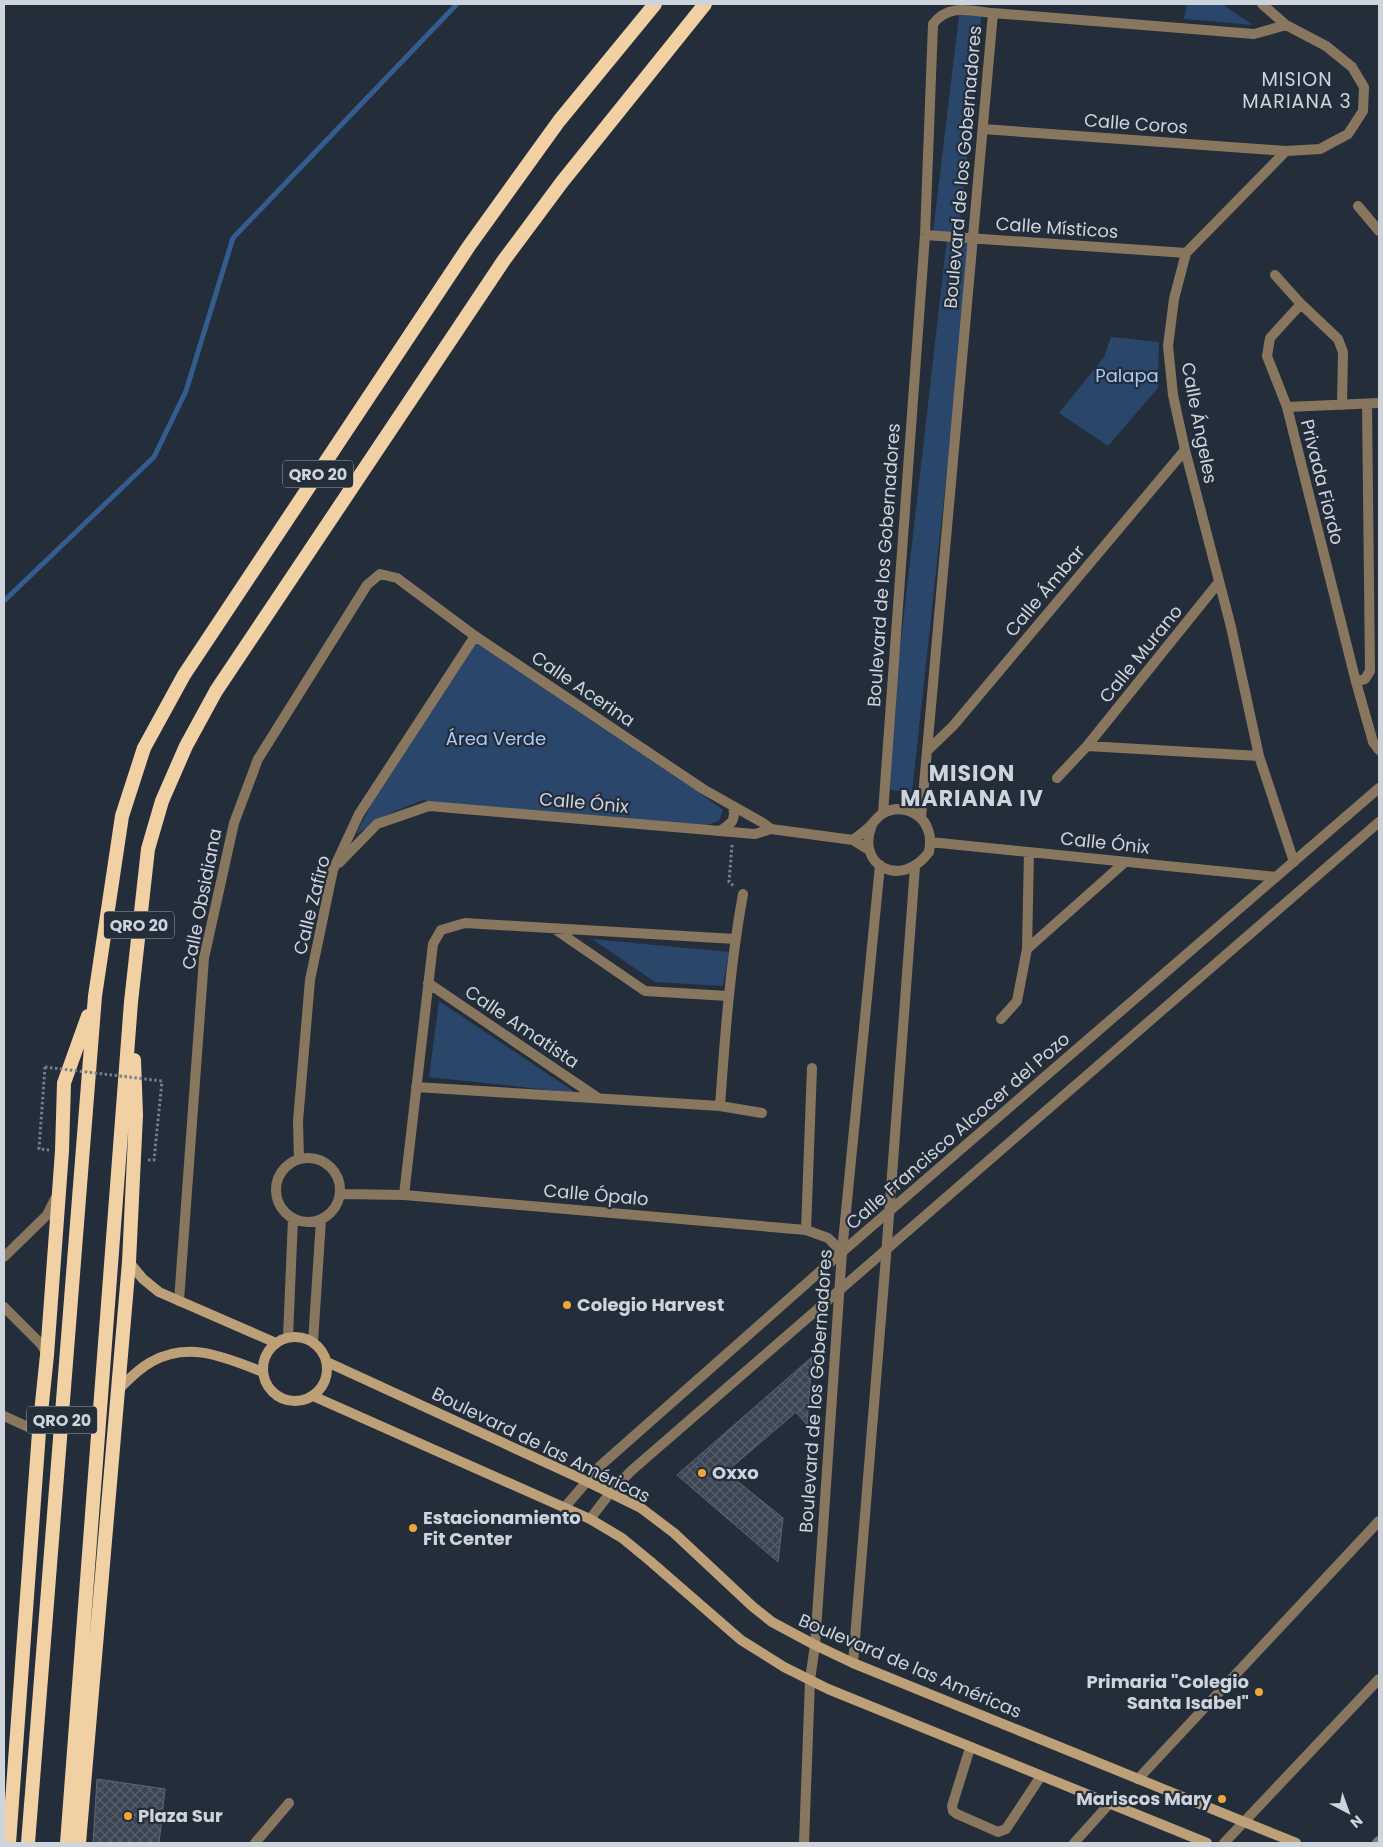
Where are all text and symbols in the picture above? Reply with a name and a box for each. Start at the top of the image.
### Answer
street label: Boulevard de los Gobernadores [938,24,987,310]
district label: MISION MARIANA 3 [1242,66,1352,115]
street label: Calle Coros [1083,107,1189,140]
street label: Calle Místicos [995,211,1119,244]
street label: Calle Ángeles [1175,360,1223,486]
park label: Palapa [1095,363,1159,388]
street label: Privada Fiordo [1295,417,1350,547]
street label: Boulevard de los Gobernadores [861,422,906,708]
road number: QRO 20 [283,460,353,488]
street label: Calle Ámbar [999,539,1091,642]
street label: Calle Murano [1093,599,1188,708]
street label: Calle Acerina [527,645,640,732]
park label: Área Verde [446,726,546,751]
district label: MISION MARIANA IV [900,758,1044,814]
street label: Calle Ónix [538,786,630,819]
street label: Calle Ónix [1059,825,1151,860]
street label: Calle Obsidiana [176,826,227,972]
street label: Calle Zafiro [287,853,336,957]
road number: QRO 20 [104,912,174,938]
street label: Calle Amatista [460,979,584,1074]
street label: Calle Francisco Alcocer del Pozo [840,1026,1075,1235]
street label: Calle Ópalo [542,1177,650,1212]
street label: Boulevard de los Gobernadores [793,1248,838,1534]
place label: Colegio Harvest [577,1292,724,1317]
marker: Colegio Harvest [561,1299,573,1311]
street label: Boulevard de las Américas [428,1381,655,1508]
road number: QRO 20 [27,1406,97,1434]
place label: Oxxo [712,1460,759,1485]
marker: Oxxo [696,1467,708,1479]
place label: Estacionamiento Fit Center [423,1505,581,1551]
marker: Estacionamiento Fit Center [407,1522,419,1534]
street label: Boulevard de las Américas [795,1607,1026,1724]
place label: Primaria "Colegio Santa Isabel" [1086,1669,1249,1715]
marker: Primaria "Colegio Santa Isabel" [1253,1686,1265,1698]
place label: Mariscos Mary [1076,1786,1213,1811]
north arrow [1323,1787,1373,1837]
marker: Mariscos Mary [1216,1793,1228,1805]
place label: Plaza Sur [138,1803,223,1828]
marker: Plaza Sur [122,1810,134,1822]
text: N [1346,1811,1367,1833]

